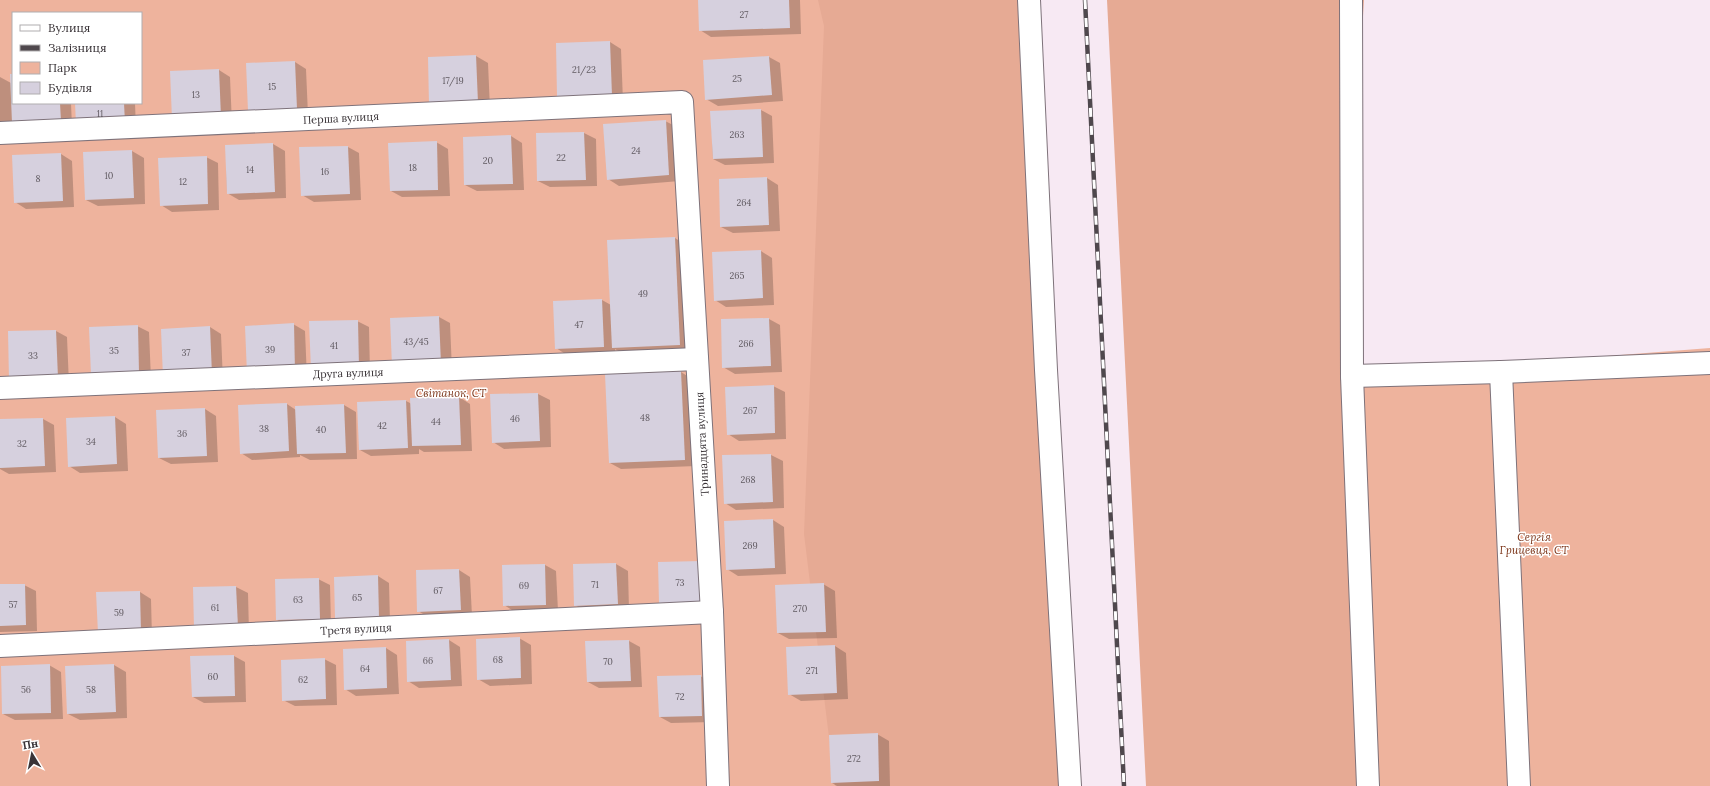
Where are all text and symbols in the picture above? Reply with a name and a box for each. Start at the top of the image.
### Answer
house number: 27 [740,9,748,20]
legend [12,12,142,104]
text: Вулиця [48,20,90,35]
text: Залізниця [48,40,106,55]
text: Парк [48,60,77,75]
house number: 21/23 [572,64,596,76]
house number: 25 [732,73,742,84]
house number: 17/19 [442,75,464,87]
text: Будівля [48,80,92,95]
house number: 15 [268,81,276,92]
house number: 13 [192,89,200,100]
house number: 11 [97,108,103,119]
street label: Перша вулиця [303,109,379,127]
house number: 263 [729,129,745,140]
house number: 24 [631,145,641,156]
house number: 22 [556,152,566,163]
house number: 20 [483,155,494,166]
house number: 18 [409,162,417,173]
house number: 14 [246,164,254,175]
house number: 16 [321,166,329,177]
house number: 10 [105,170,114,181]
house number: 8 [35,173,41,184]
house number: 12 [179,176,187,187]
house number: 264 [737,197,752,208]
house number: 265 [730,270,745,281]
house number: 49 [638,288,648,299]
house number: 47 [574,319,584,330]
house number: 43/45 [403,336,429,348]
house number: 266 [738,338,754,349]
house number: 41 [330,340,338,351]
house number: 39 [265,344,275,355]
house number: 35 [109,345,119,356]
house number: 37 [182,347,190,358]
house number: 33 [28,350,38,361]
street label: Друга вулиця [312,365,384,381]
park label: Світанок, СТ [416,386,486,400]
street label: Тринадцята вулиця [692,392,712,496]
house number: 267 [743,405,757,416]
house number: 48 [640,412,650,423]
house number: 46 [510,413,520,424]
house number: 44 [431,416,441,427]
house number: 42 [377,420,387,431]
house number: 38 [259,423,269,434]
house number: 40 [316,424,327,435]
house number: 36 [177,428,187,439]
house number: 34 [86,436,96,447]
house number: 32 [17,438,27,449]
house number: 268 [740,474,756,485]
park label: Сергія Грицевця, СТ [1500,530,1568,557]
house number: 269 [742,540,758,551]
house number: 73 [675,577,685,588]
house number: 71 [591,579,599,590]
house number: 69 [519,580,529,591]
house number: 67 [433,585,443,596]
house number: 65 [352,592,362,603]
house number: 63 [293,594,303,605]
house number: 57 [8,599,18,610]
house number: 61 [211,602,219,613]
house number: 270 [793,603,808,614]
house number: 59 [114,607,124,618]
street label: Третя вулиця [320,620,392,638]
house number: 68 [493,654,503,665]
house number: 66 [423,655,433,666]
house number: 70 [603,656,613,667]
house number: 64 [360,663,370,674]
house number: 271 [806,665,818,676]
house number: 60 [208,671,219,682]
house number: 62 [298,674,308,685]
house number: 56 [21,684,31,695]
house number: 58 [86,684,96,695]
house number: 72 [676,691,685,702]
north arrow [12,734,52,774]
text: Пн [21,736,39,752]
house number: 272 [847,753,861,764]

